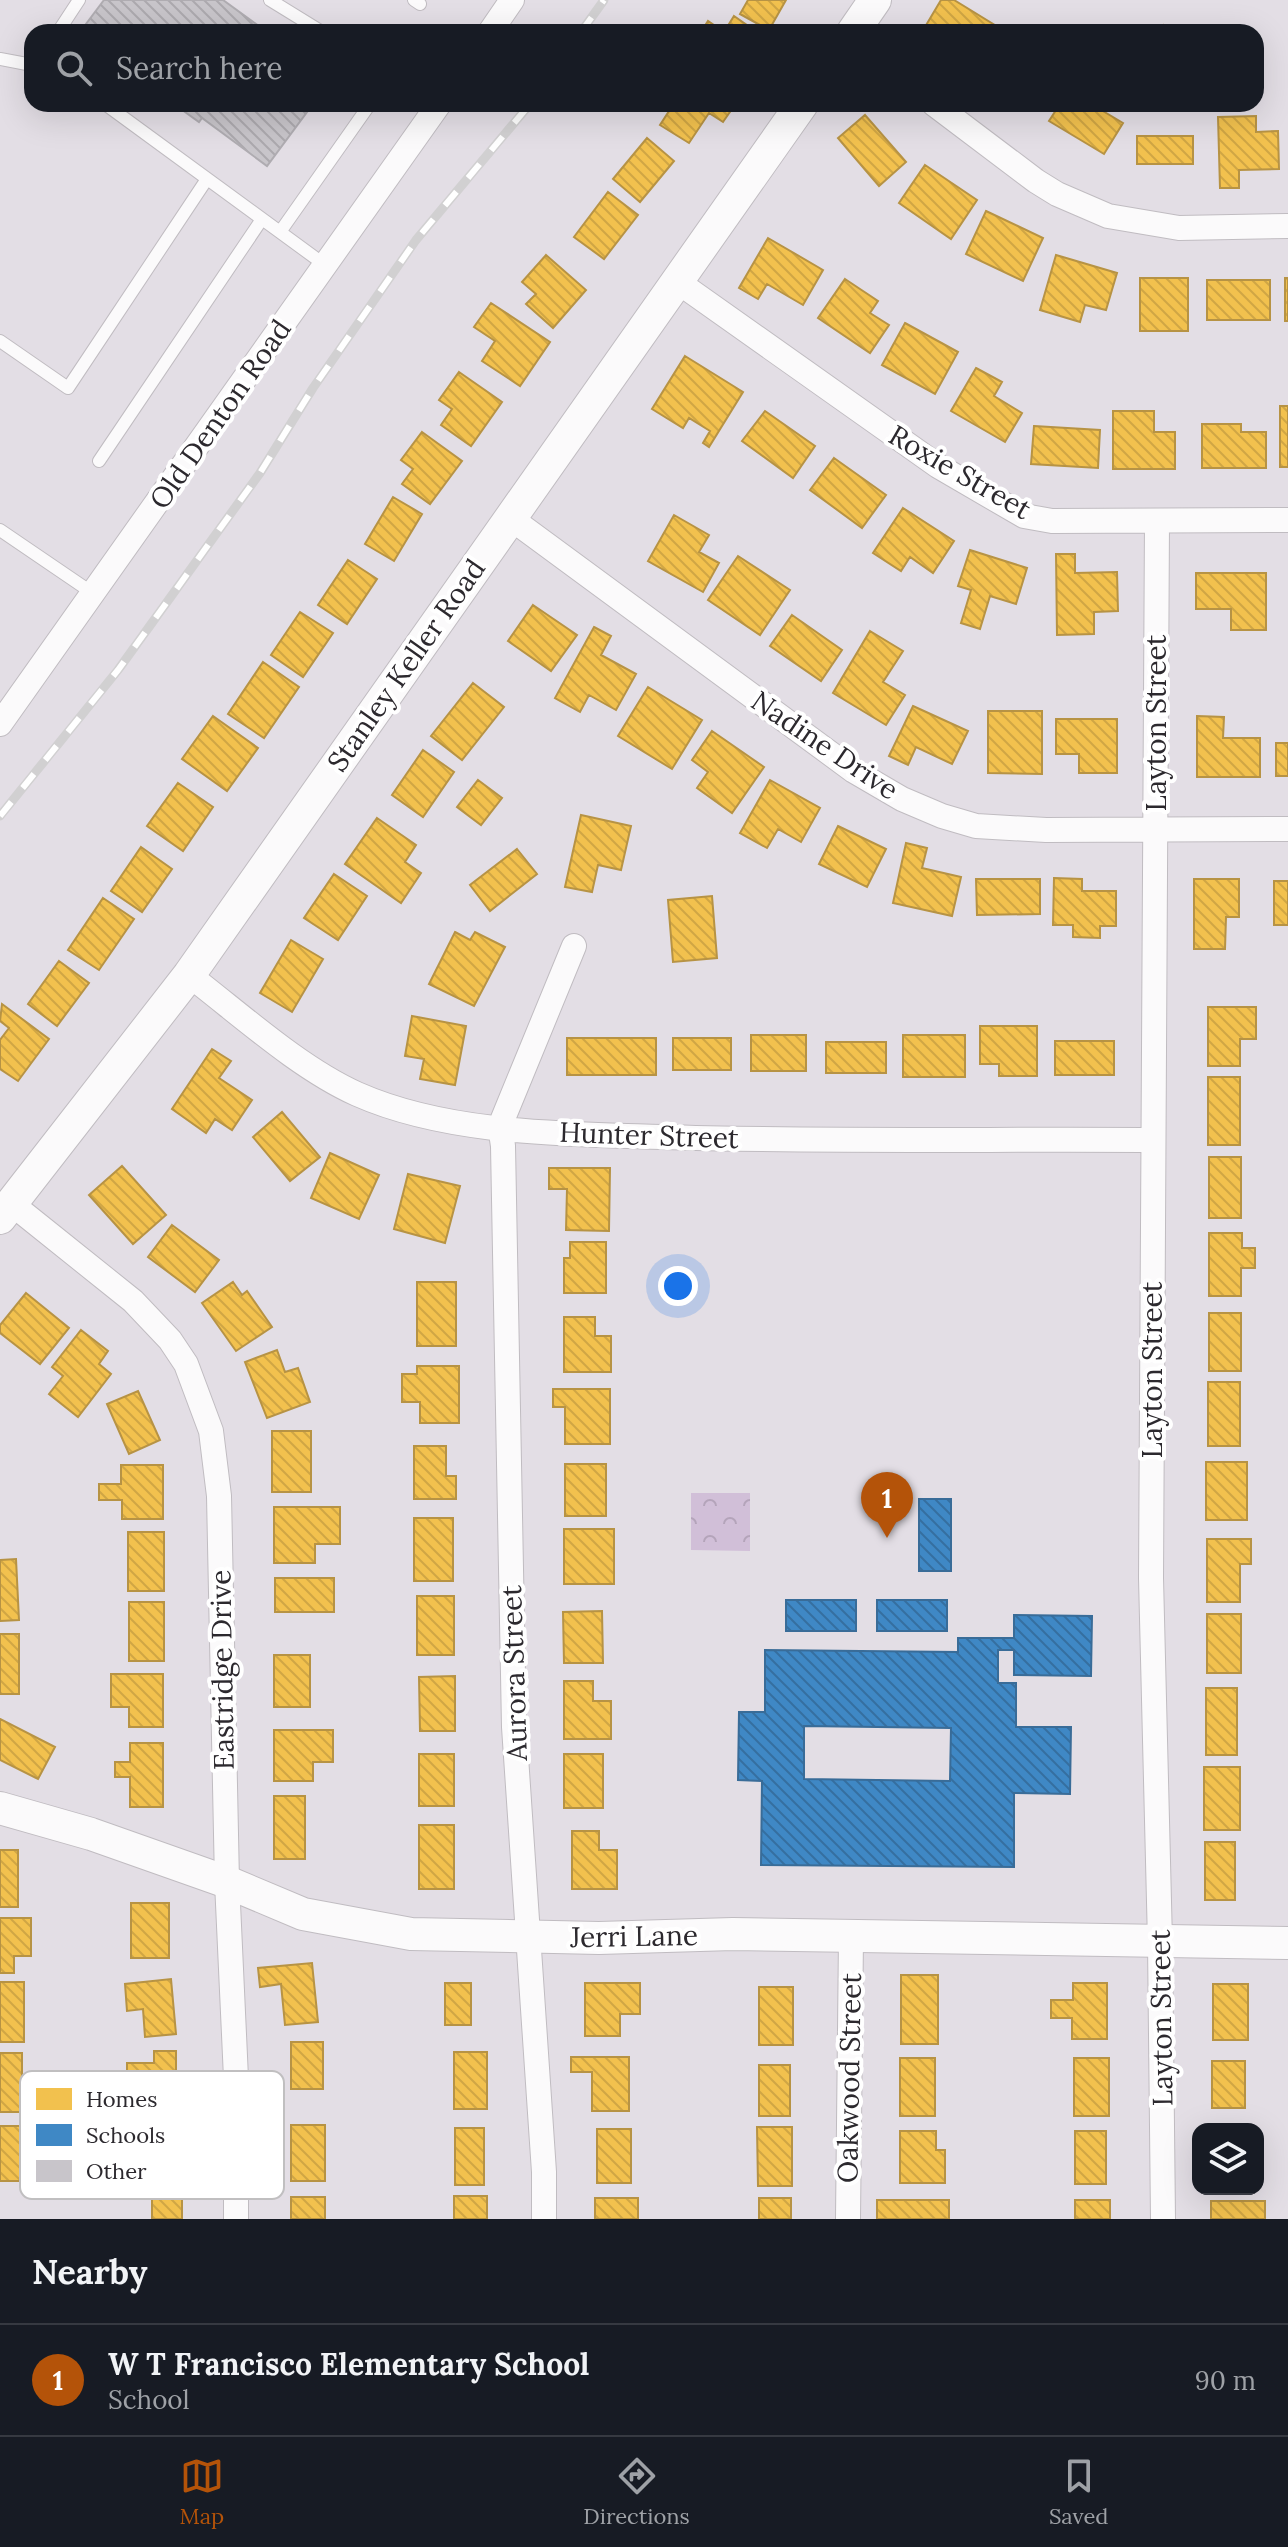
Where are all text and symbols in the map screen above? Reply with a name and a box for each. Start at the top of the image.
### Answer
search box [24,24,1264,112]
icon: search [52,46,96,90]
text: Search here [116,49,283,87]
street label: Old Denton Road [141,312,299,516]
street label: Roxie Street [882,417,1038,527]
street label: Stanley Keller Road [319,552,493,778]
street label: Layton Street [1138,634,1174,811]
street label: Nadine Drive [745,683,905,807]
street label: Hunter Street [559,1114,740,1156]
your location [658,1266,698,1306]
street label: Layton Street [1134,1281,1170,1458]
pin: 1 [861,1472,913,1538]
street label: Eastridge Drive [202,1570,242,1770]
street label: Aurora Street [493,1584,535,1762]
street label: Jerri Lane [569,1917,698,1955]
street label: Layton Street [1141,1929,1181,2107]
street label: Oakwood Street [829,1973,869,2183]
legend [20,2071,284,2199]
text: Homes [86,2085,157,2113]
text: Schools [86,2121,165,2149]
map controls [1192,2123,1264,2195]
button: layers [1192,2123,1264,2195]
text: Other [86,2157,147,2185]
text: Nearby [32,2250,148,2293]
text: W T Francisco Elementary School [108,2345,589,2383]
text: 1 [53,2364,63,2397]
text: 90 m [1195,2364,1256,2397]
text: School [108,2383,190,2416]
tab: Map [180,2454,224,2530]
tab: Directions [583,2454,690,2530]
tab: Saved [1049,2454,1108,2530]

